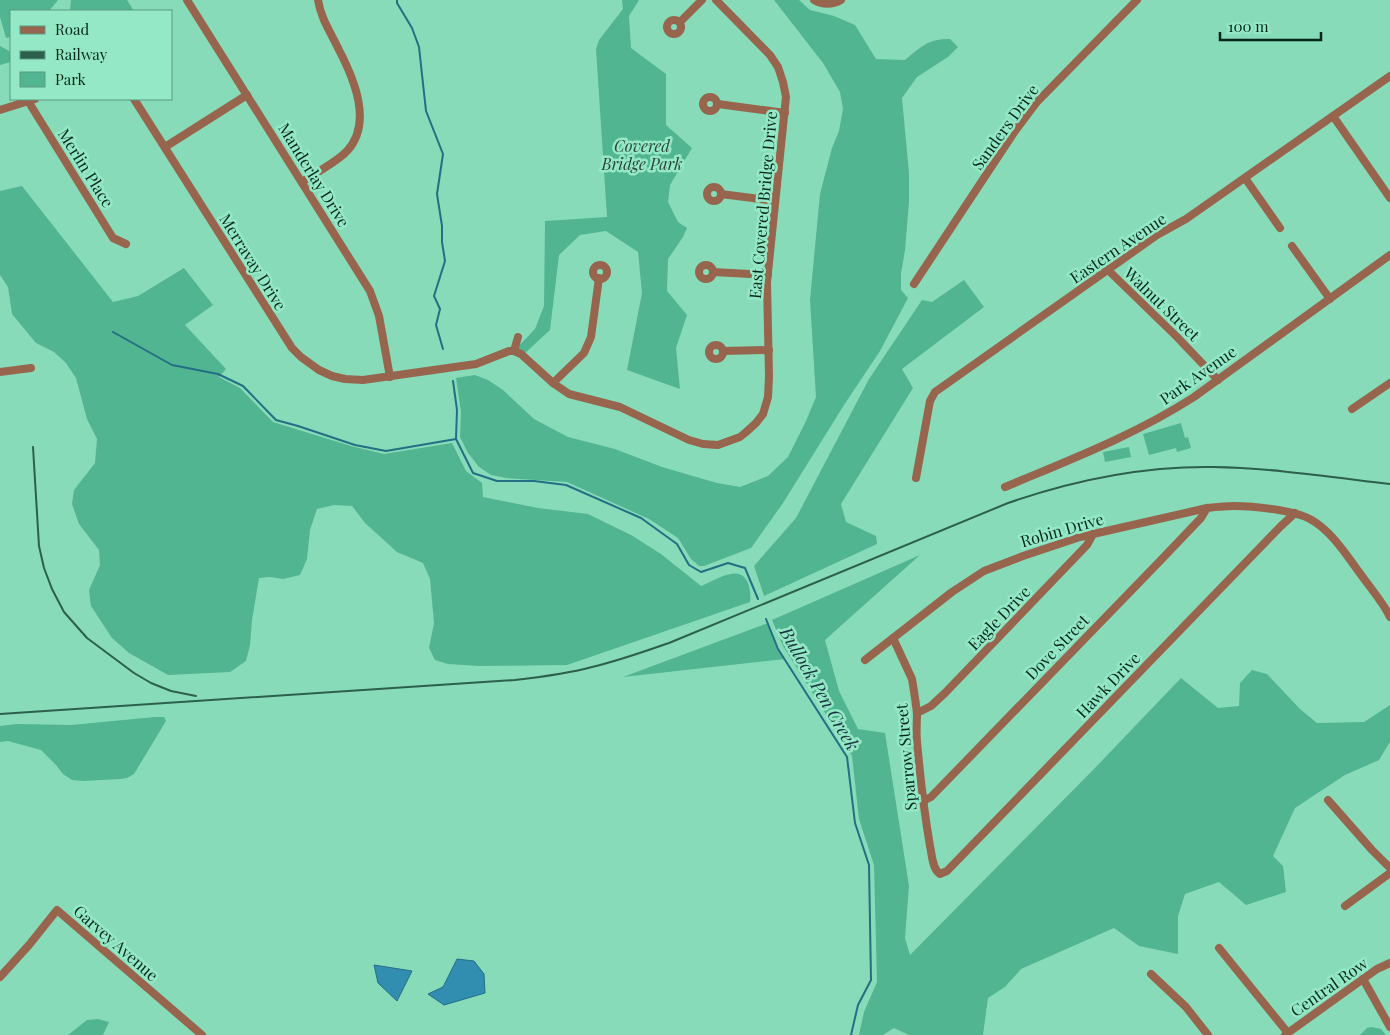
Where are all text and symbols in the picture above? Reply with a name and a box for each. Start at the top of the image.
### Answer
legend [10,10,172,100]
scale bar [1220,10,1321,42]
text: 100 m [1228,16,1269,36]
text: Road [55,19,89,39]
text: Railway [55,44,108,64]
text: Park [55,69,87,89]
street label: Sanders Drive [966,80,1043,174]
street label: East Covered Bridge Drive [744,110,781,300]
street label: Manderlay Drive [274,119,355,231]
street label: Merlin Place [54,124,119,211]
park label: Covered Bridge Park [600,135,683,174]
street label: Eastern Avenue [1066,208,1170,287]
street label: Merravay Drive [215,209,292,314]
street label: Walnut Street [1119,262,1205,345]
street label: Park Avenue [1155,341,1240,409]
street label: Robin Drive [1018,508,1106,551]
street label: Eagle Drive [963,581,1035,654]
street label: Dove Street [1020,609,1093,684]
water label: Bullock Pen Creek [774,621,865,755]
street label: Hawk Drive [1071,647,1144,722]
street label: Sparrow Street [890,702,921,811]
street label: Garvey Avenue [70,900,163,985]
street label: Central Row [1286,952,1372,1021]

